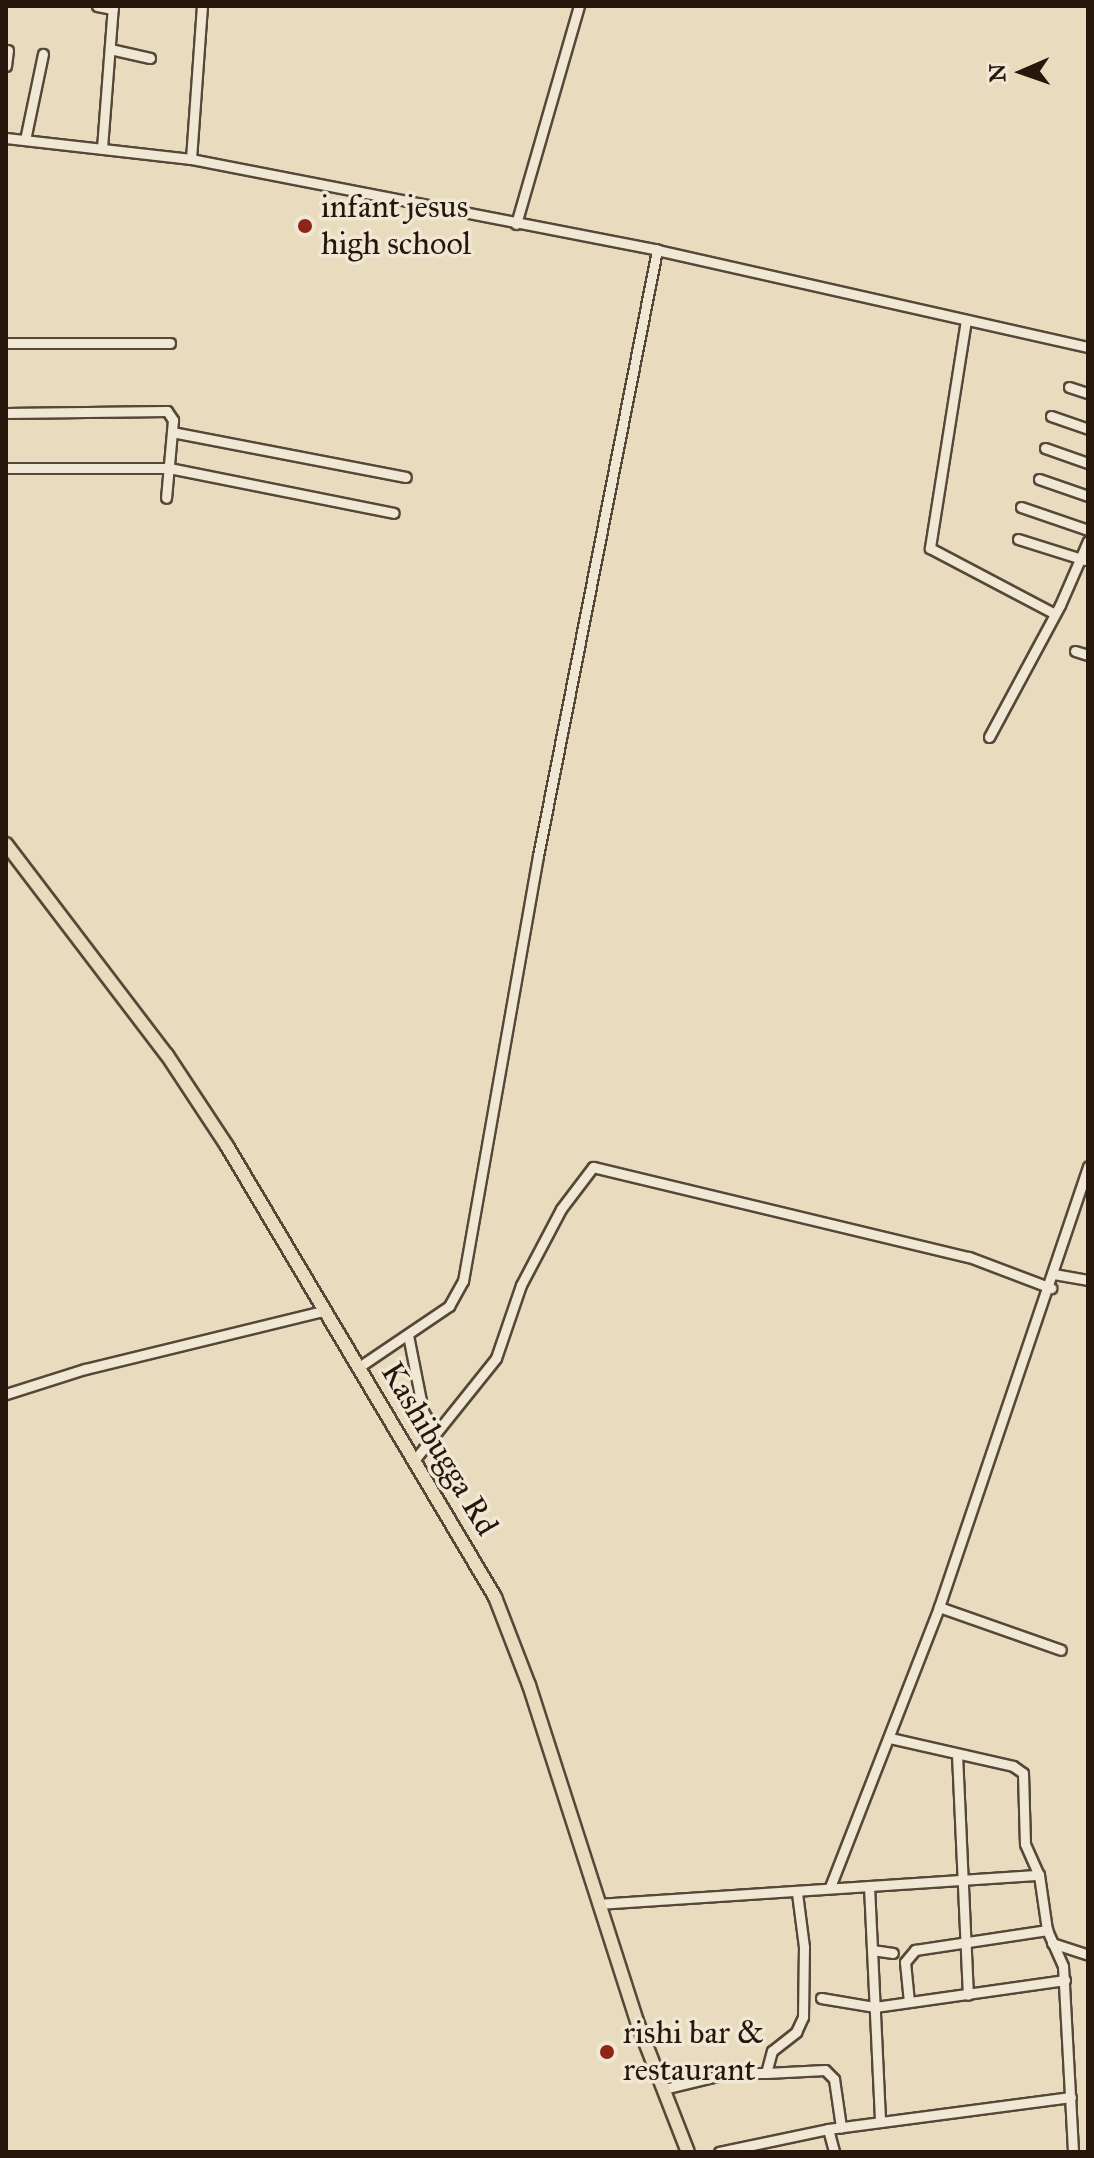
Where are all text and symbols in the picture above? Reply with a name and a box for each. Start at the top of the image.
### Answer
north arrow [982,32,1062,112]
text: N [984,63,1011,83]
place label: infant jesus high school [321,189,471,264]
marker: infant jesus high school [296,217,314,235]
street label: Kashibugga Rd [372,1355,506,1543]
place label: rishi bar & restaurant [623,2015,764,2090]
marker: rishi bar & restaurant [598,2043,616,2061]

